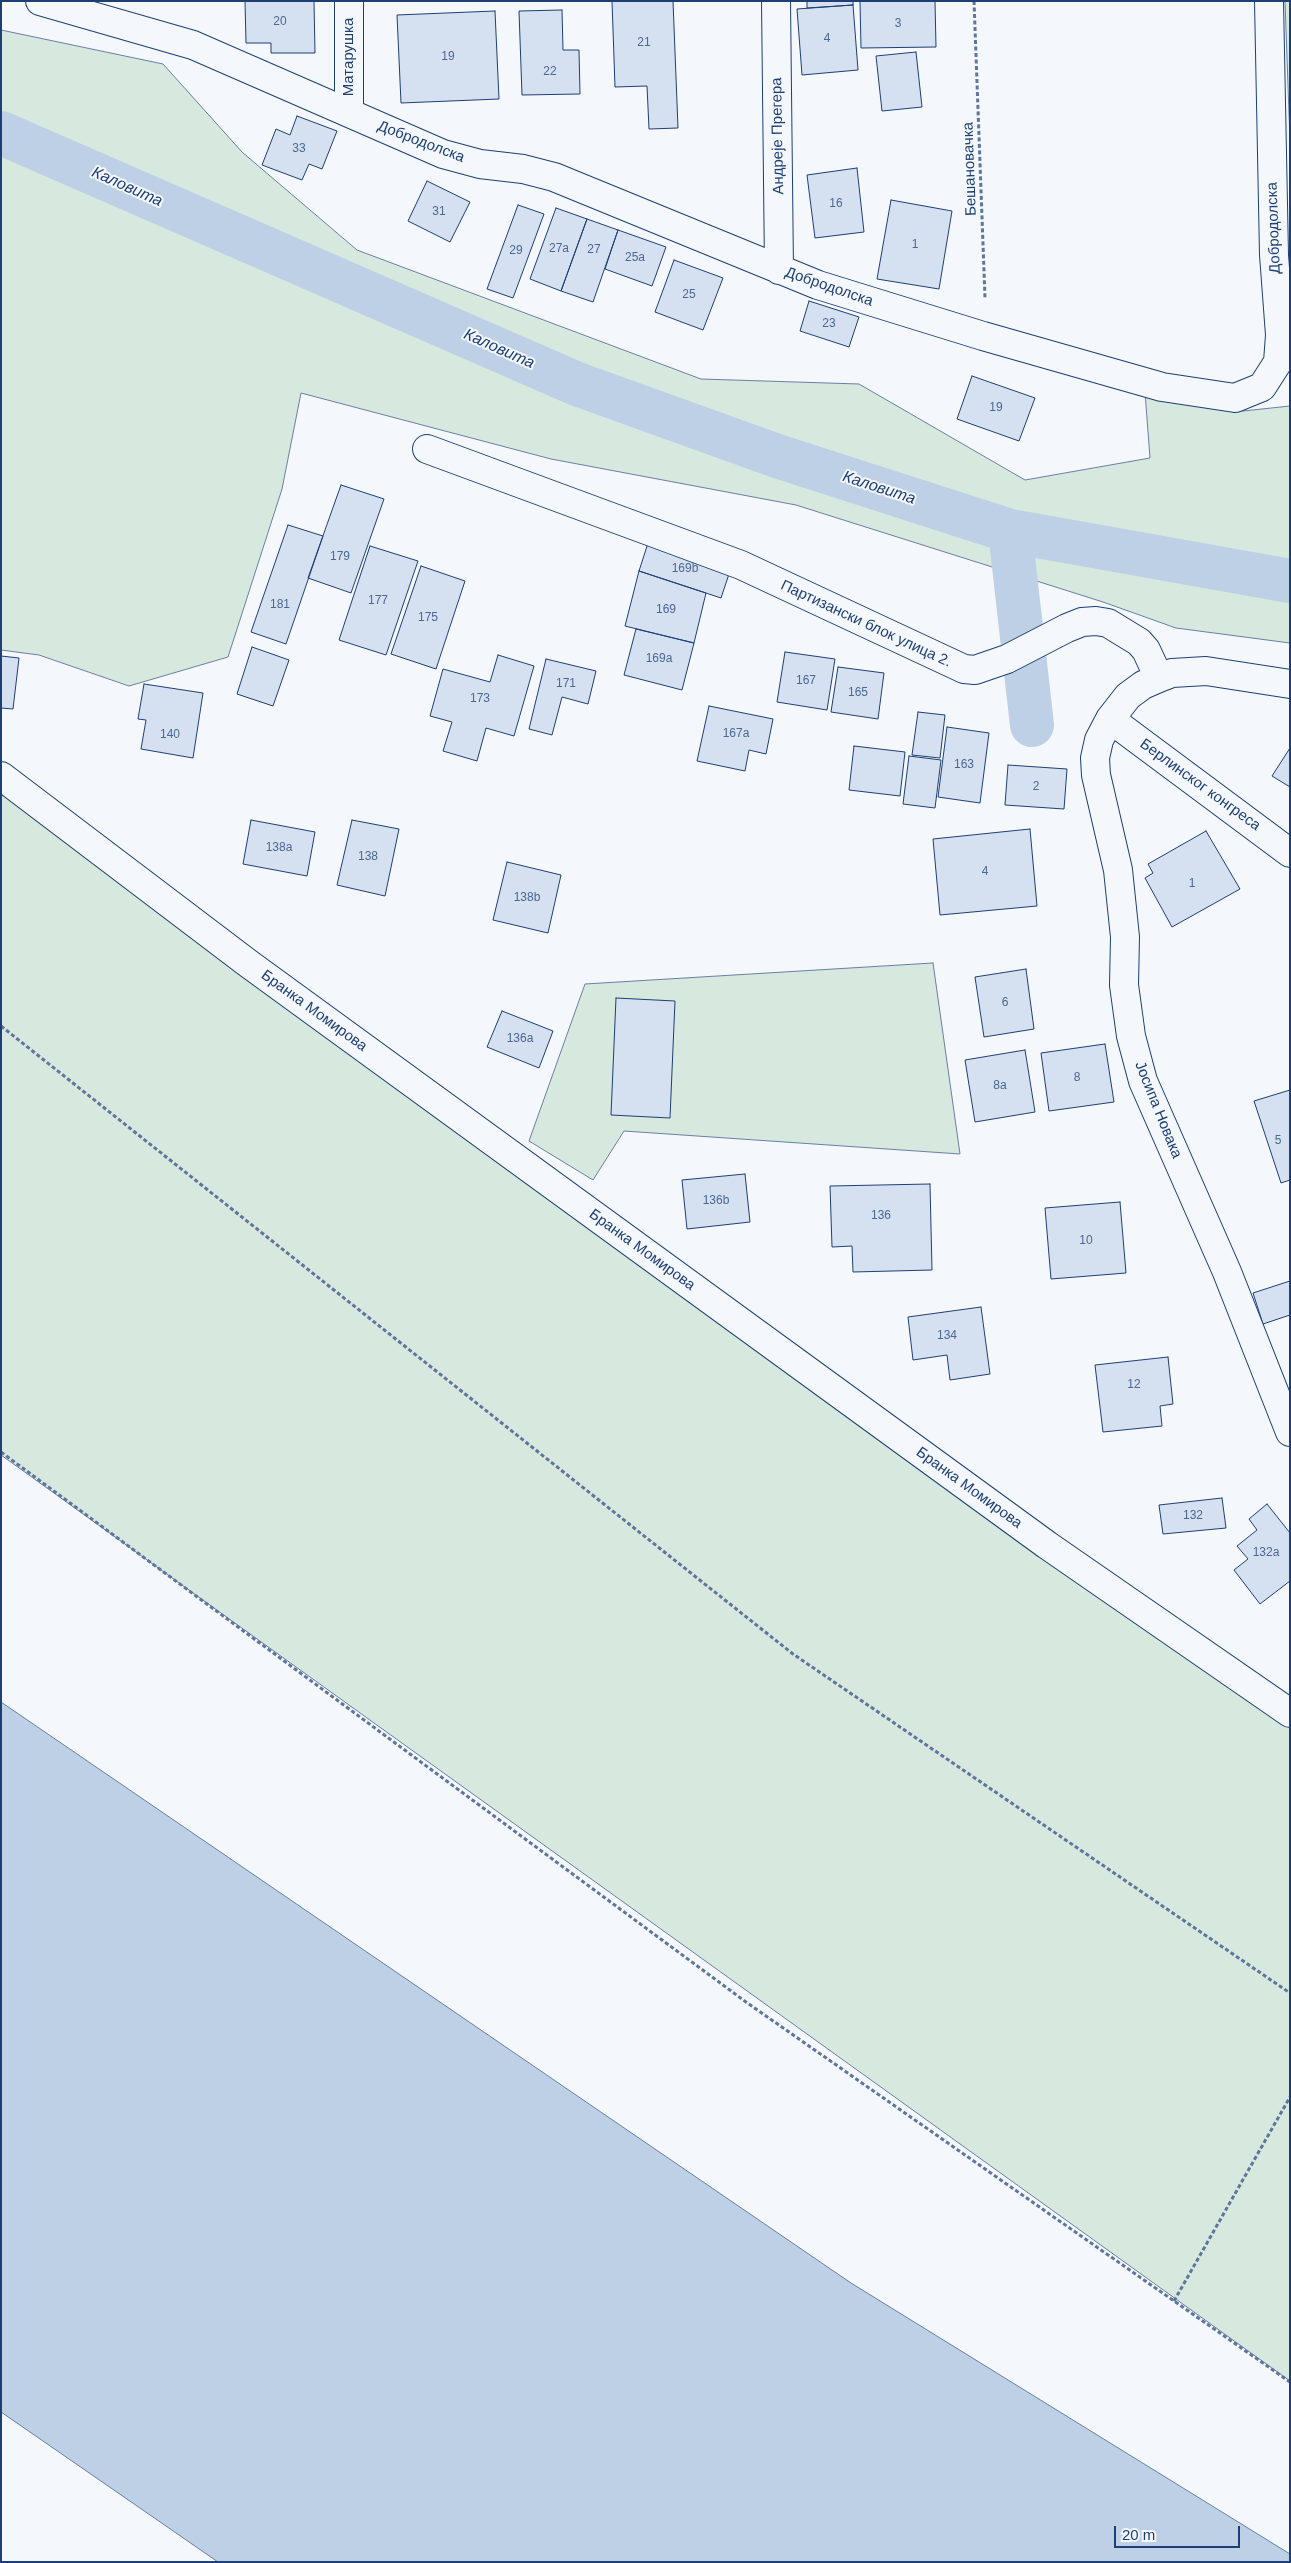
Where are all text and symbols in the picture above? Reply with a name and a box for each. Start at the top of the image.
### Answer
house number: 20 [273,15,287,29]
house number: 3 [895,17,901,31]
street label: Матарушка [340,18,358,96]
house number: 4 [824,32,830,46]
house number: 21 [637,36,651,50]
house number: 19 [441,50,455,64]
house number: 22 [543,65,557,79]
street label: Андреје Прегера [768,77,788,195]
street label: Добродолска [375,117,467,167]
street label: Бешановачка [959,122,981,216]
house number: 33 [292,142,306,156]
water label: Каловита [89,163,165,211]
street label: Добродолска [1263,182,1285,274]
house number: 16 [829,197,843,211]
house number: 31 [432,205,446,219]
house number: 1 [912,238,918,252]
house number: 27a [549,242,569,256]
house number: 27 [587,243,601,257]
house number: 29 [509,244,523,258]
house number: 25a [625,251,645,265]
street label: Добродолска [783,264,875,310]
house number: 25 [682,288,696,302]
house number: 23 [822,317,836,331]
water label: Каловита [461,325,537,373]
house number: 19 [989,401,1003,415]
water label: Каловита [840,467,918,509]
house number: 179 [330,550,350,564]
house number: 169b [672,562,698,576]
street label: Партизански блок улица 2. [778,576,954,672]
house number: 177 [368,594,388,608]
house number: 181 [270,598,290,612]
house number: 169 [656,603,676,617]
house number: 175 [418,611,438,625]
house number: 169a [646,652,672,666]
house number: 167 [796,674,816,688]
house number: 171 [556,677,576,691]
house number: 165 [848,686,868,700]
house number: 173 [470,692,490,706]
house number: 167a [723,727,749,741]
house number: 140 [160,728,180,742]
street label: Берлинског конгреса [1136,735,1264,835]
house number: 163 [954,758,974,772]
house number: 2 [1033,780,1039,794]
house number: 138a [266,841,292,855]
house number: 138 [358,850,378,864]
house number: 4 [982,865,988,879]
house number: 1 [1189,877,1195,891]
house number: 138b [514,891,540,905]
street label: Бранка Момирова [257,966,371,1056]
house number: 6 [1002,996,1008,1010]
house number: 136a [507,1032,533,1046]
street label: Јосипа Новака [1130,1059,1186,1161]
house number: 8 [1074,1071,1080,1085]
house number: 8a [993,1079,1007,1093]
house number: 5 [1275,1134,1281,1148]
house number: 136b [703,1194,729,1208]
street label: Бранка Момирова [585,1205,699,1295]
house number: 136 [871,1209,891,1223]
house number: 10 [1079,1234,1093,1248]
house number: 134 [937,1329,957,1343]
house number: 12 [1127,1378,1141,1392]
street label: Бранка Момирова [912,1443,1026,1533]
house number: 132 [1183,1509,1203,1523]
house number: 132a [1253,1546,1279,1560]
scale bar [1116,2516,1242,2548]
text: 20 m [1122,2526,1155,2543]

